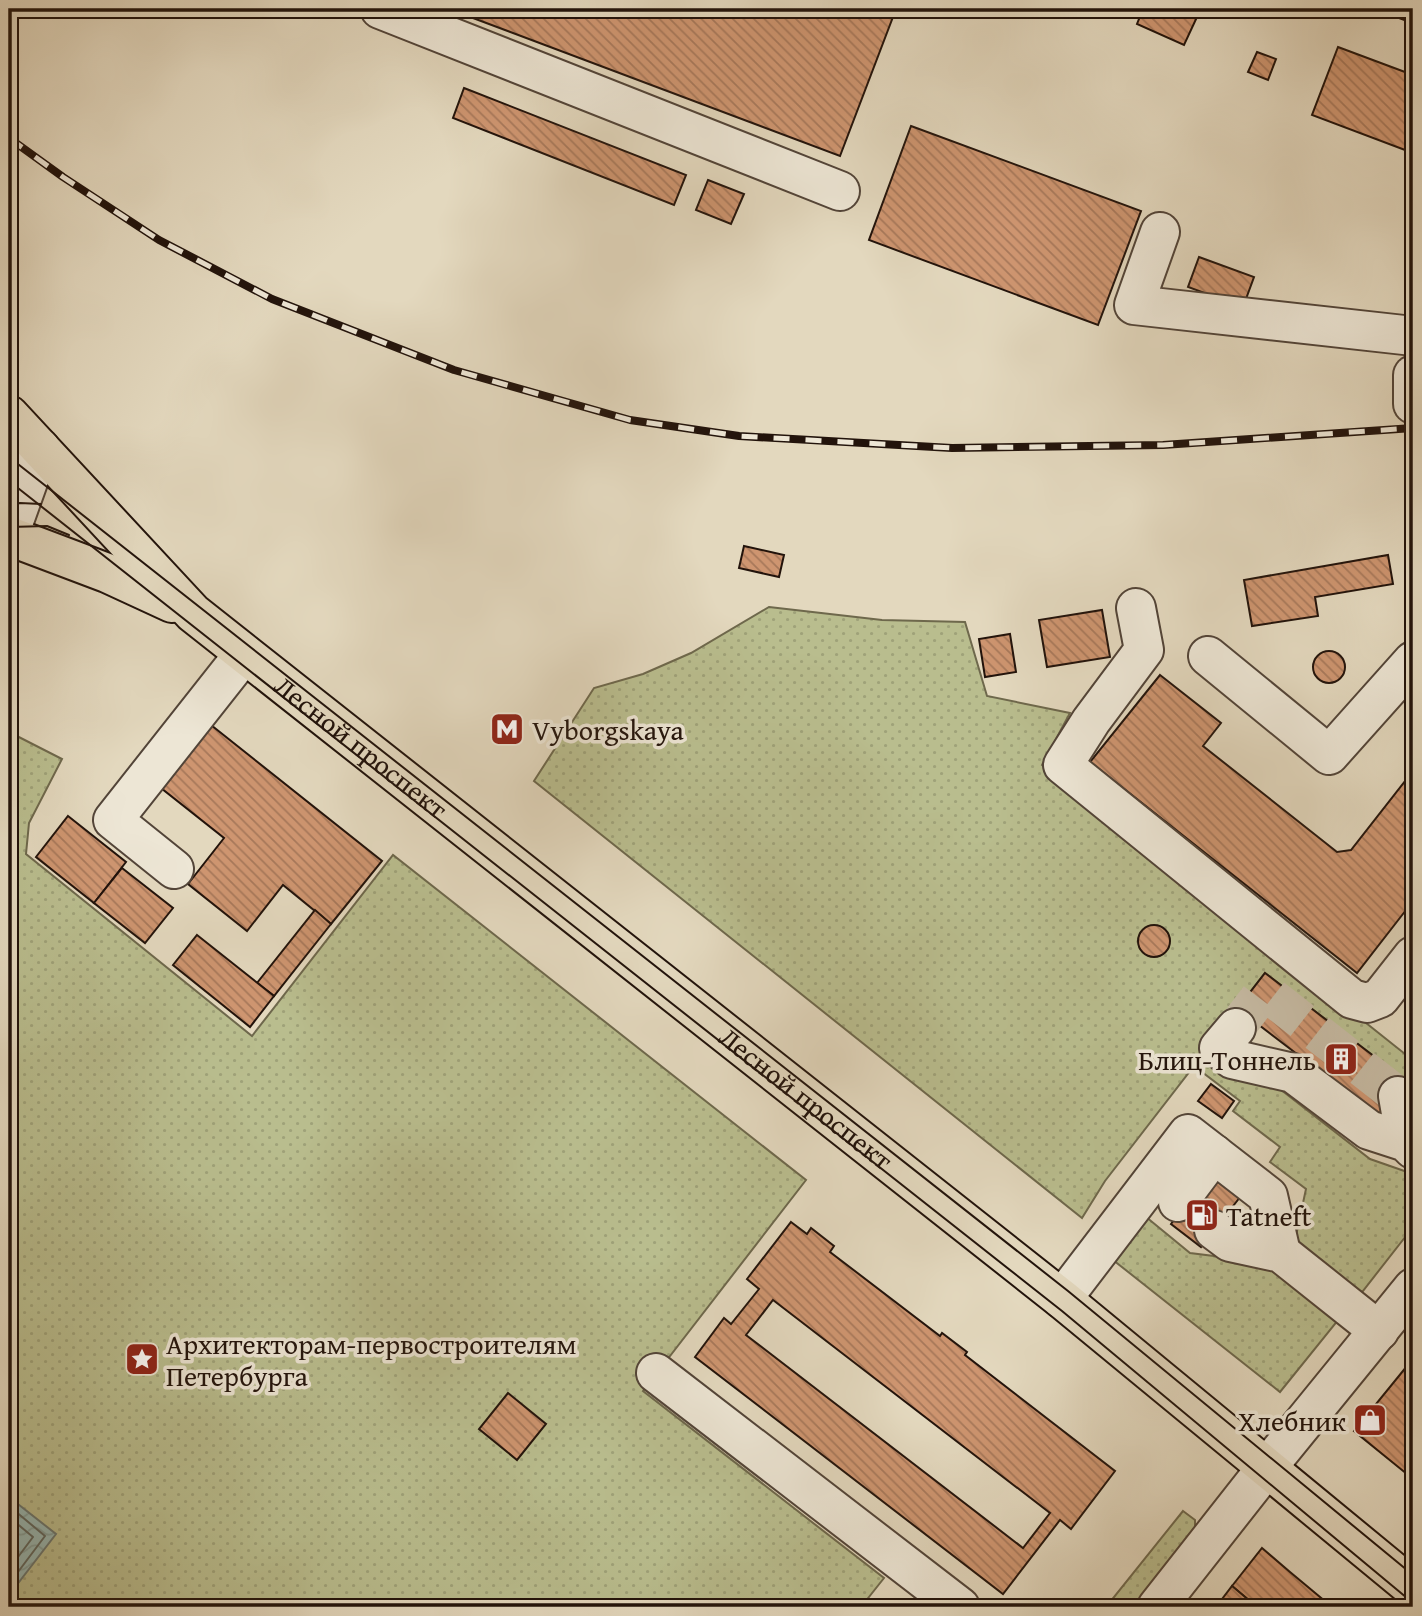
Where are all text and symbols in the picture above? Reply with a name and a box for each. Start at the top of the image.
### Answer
street label: Лесной проспект [266,664,458,828]
place label: Vyborgskaya [532,709,685,750]
metro station icon: Vyborgskaya [488,710,526,748]
street label: Лесной проспект [711,1016,903,1179]
place label: Блиц-Тоннель [1138,1039,1316,1080]
building icon: Блиц-Тоннель [1322,1040,1360,1078]
place label: Tatneft [1226,1195,1312,1236]
fuel station icon: Tatneft [1183,1196,1221,1234]
place label: Архитекторам-первостроителям Петербурга [166,1323,576,1396]
place icon: Архитекторам-первостроителям Петербурга [123,1340,161,1378]
place label: Хлебник [1238,1400,1346,1441]
shop icon: Хлебник [1351,1401,1389,1439]

